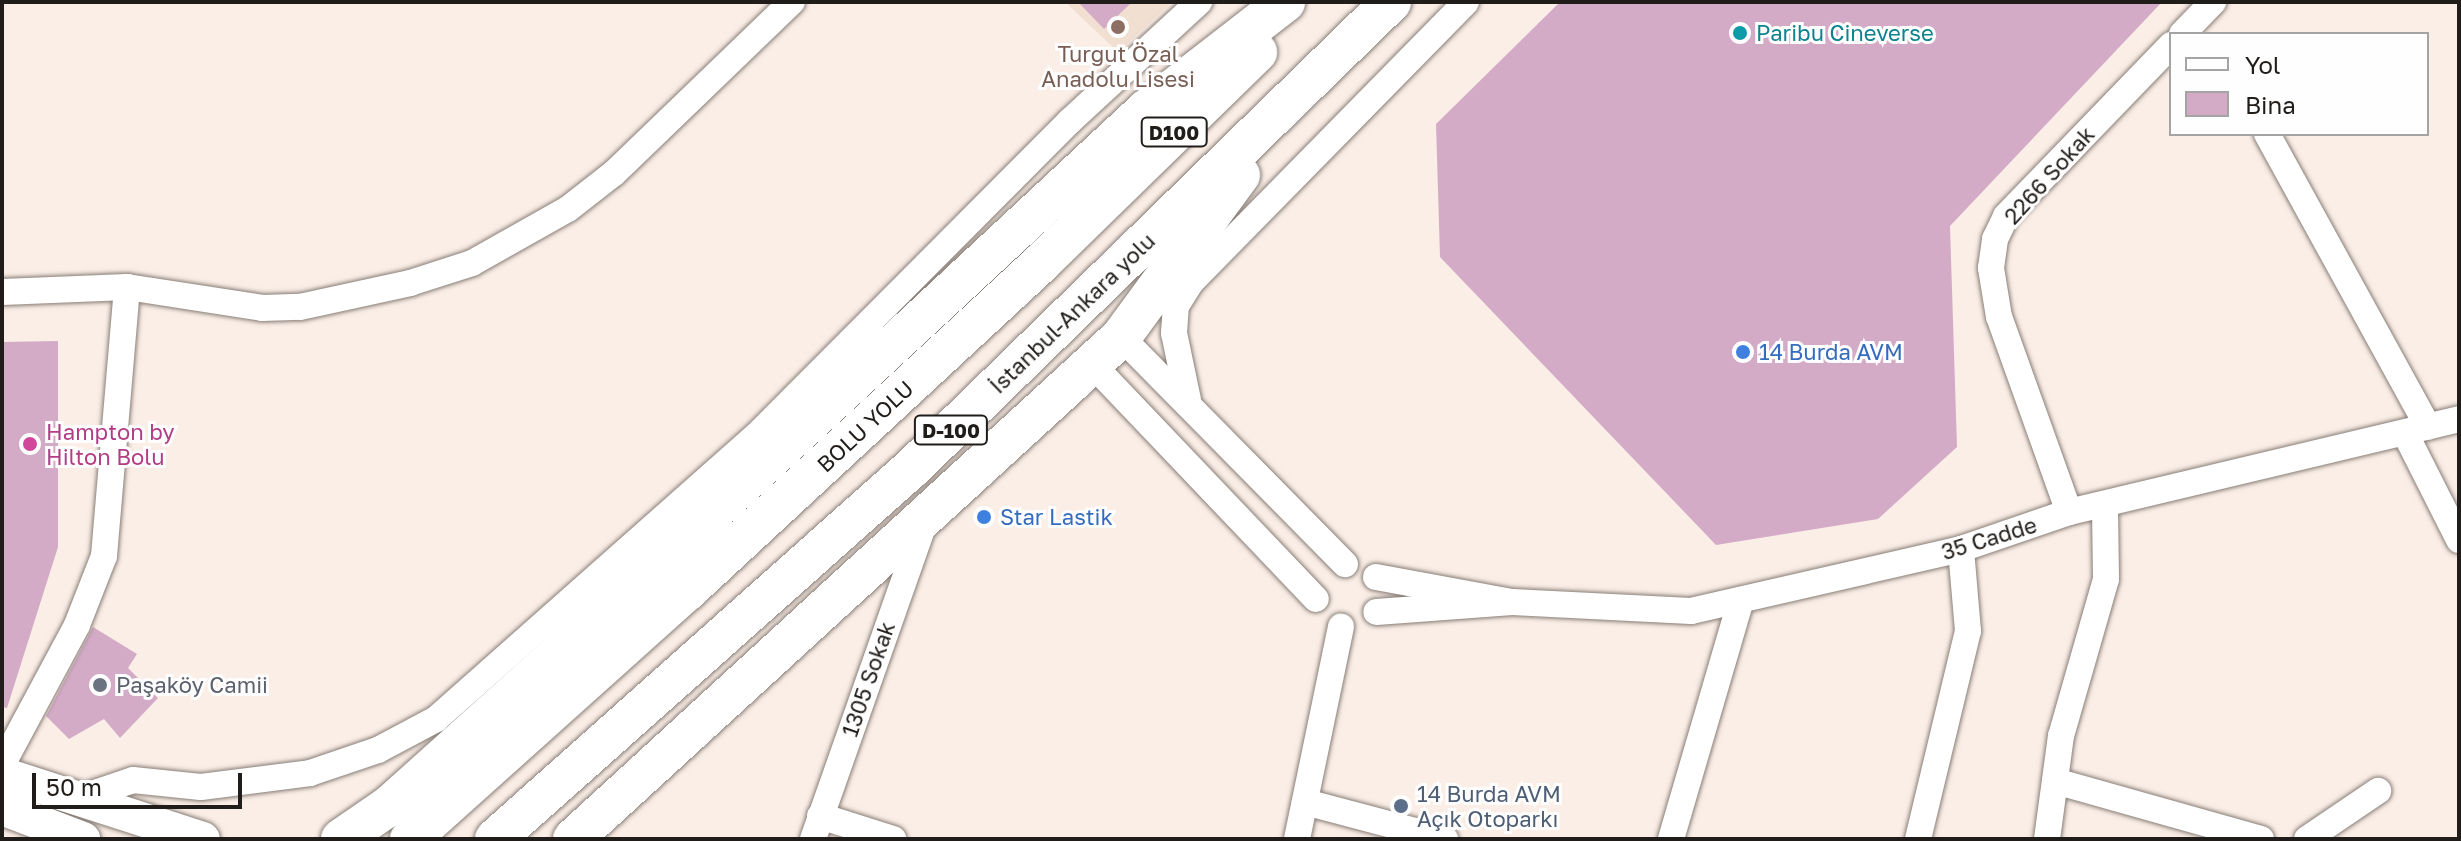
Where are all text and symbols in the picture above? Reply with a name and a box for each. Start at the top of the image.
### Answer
marker: Turgut Özal Anadolu Lisesi [1109,18,1127,36]
place label: Paribu Cineverse [1756,20,1934,46]
marker: Paribu Cineverse [1731,24,1749,42]
legend [2169,32,2429,136]
place label: Turgut Özal Anadolu Lisesi [1041,40,1195,92]
text: Yol [2245,50,2281,79]
text: Bina [2245,90,2296,119]
road number: D100 [1140,116,1208,148]
street label: 2266 Sokak [1998,121,2100,229]
street label: İstanbul-Ankara yolu [984,227,1160,399]
place label: 14 Burda AVM [1759,339,1903,365]
marker: 14 Burda AVM [1734,343,1752,361]
street label: BOLU YOLU [811,375,919,477]
road number: D-100 [913,414,989,446]
place label: Hampton by Hilton Bolu [46,418,175,470]
marker: Hampton by Hilton Bolu [21,435,39,453]
place label: Star Lastik [1000,504,1113,530]
marker: Star Lastik [975,508,993,526]
street label: 35 Cadde [1938,511,2040,565]
street label: 1305 Sokak [836,618,900,740]
place label: Paşaköy Camii [116,672,268,698]
marker: Paşaköy Camii [91,676,109,694]
scale bar [36,757,246,807]
text: 50 m [46,772,102,801]
place label: 14 Burda AVM Açık Otoparkı [1417,780,1561,832]
marker: 14 Burda AVM Açık Otoparkı [1392,797,1410,815]

